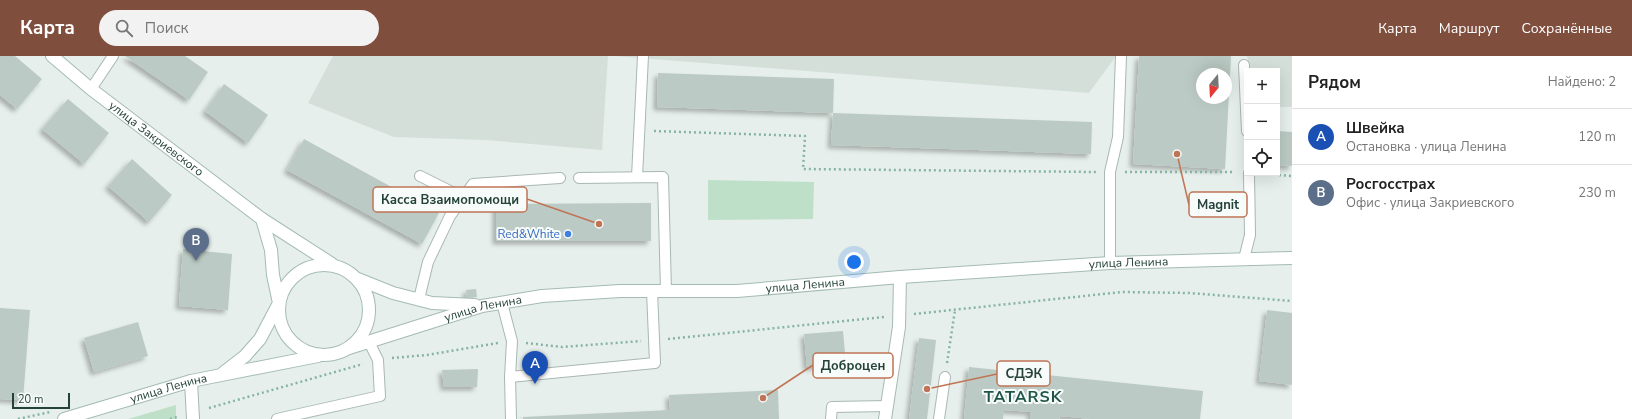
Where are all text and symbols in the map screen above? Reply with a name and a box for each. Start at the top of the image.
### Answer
search box [99,10,379,46]
text: Карта [20,15,75,41]
icon: search [113,17,135,39]
text: Поиск [145,18,188,38]
text: Карта [1378,19,1417,38]
text: Маршрут [1439,19,1500,38]
text: Сохранённые [1522,19,1612,38]
north arrow [1196,68,1232,104]
map controls [1244,68,1280,176]
button: + [1244,68,1280,104]
text: Рядом [1308,71,1361,94]
text: Найдено: 2 [1548,73,1616,91]
street label: улица Закриевского [106,97,207,180]
button: − [1244,104,1280,140]
text: Швейка [1346,118,1405,138]
text: A [1316,128,1326,146]
text: 120 m [1578,128,1616,146]
text: Остановка · улица Ленина [1346,138,1507,156]
button: locate [1244,140,1280,176]
text: Росгосстрах [1346,174,1435,194]
text: B [1317,184,1325,202]
text: 230 m [1578,184,1616,202]
callout: Касса Взаимопомощи [373,187,527,212]
text: Касса Взаимопомощи [381,191,519,209]
callout: Magnit [1189,192,1247,217]
text: Офис · улица Закриевского [1346,194,1514,212]
text: Magnit [1197,196,1240,214]
place label: Red&White [497,226,560,242]
pin: B [183,228,209,261]
marker: Red&White [563,229,573,239]
your location [844,252,864,272]
street label: улица Ленина [1088,253,1168,272]
street label: улица Ленина [765,274,846,297]
street label: улица Ленина [442,291,523,325]
pin: A [522,351,548,384]
callout: Доброцен [813,353,893,378]
text: Доброцен [821,357,885,375]
callout: СДЭК [997,361,1050,386]
text: СДЭК [1006,365,1043,383]
street label: улица Ленина [128,370,208,407]
district label: TATARSK [984,386,1063,408]
scale bar [12,391,70,410]
text: 20 m [18,392,43,407]

